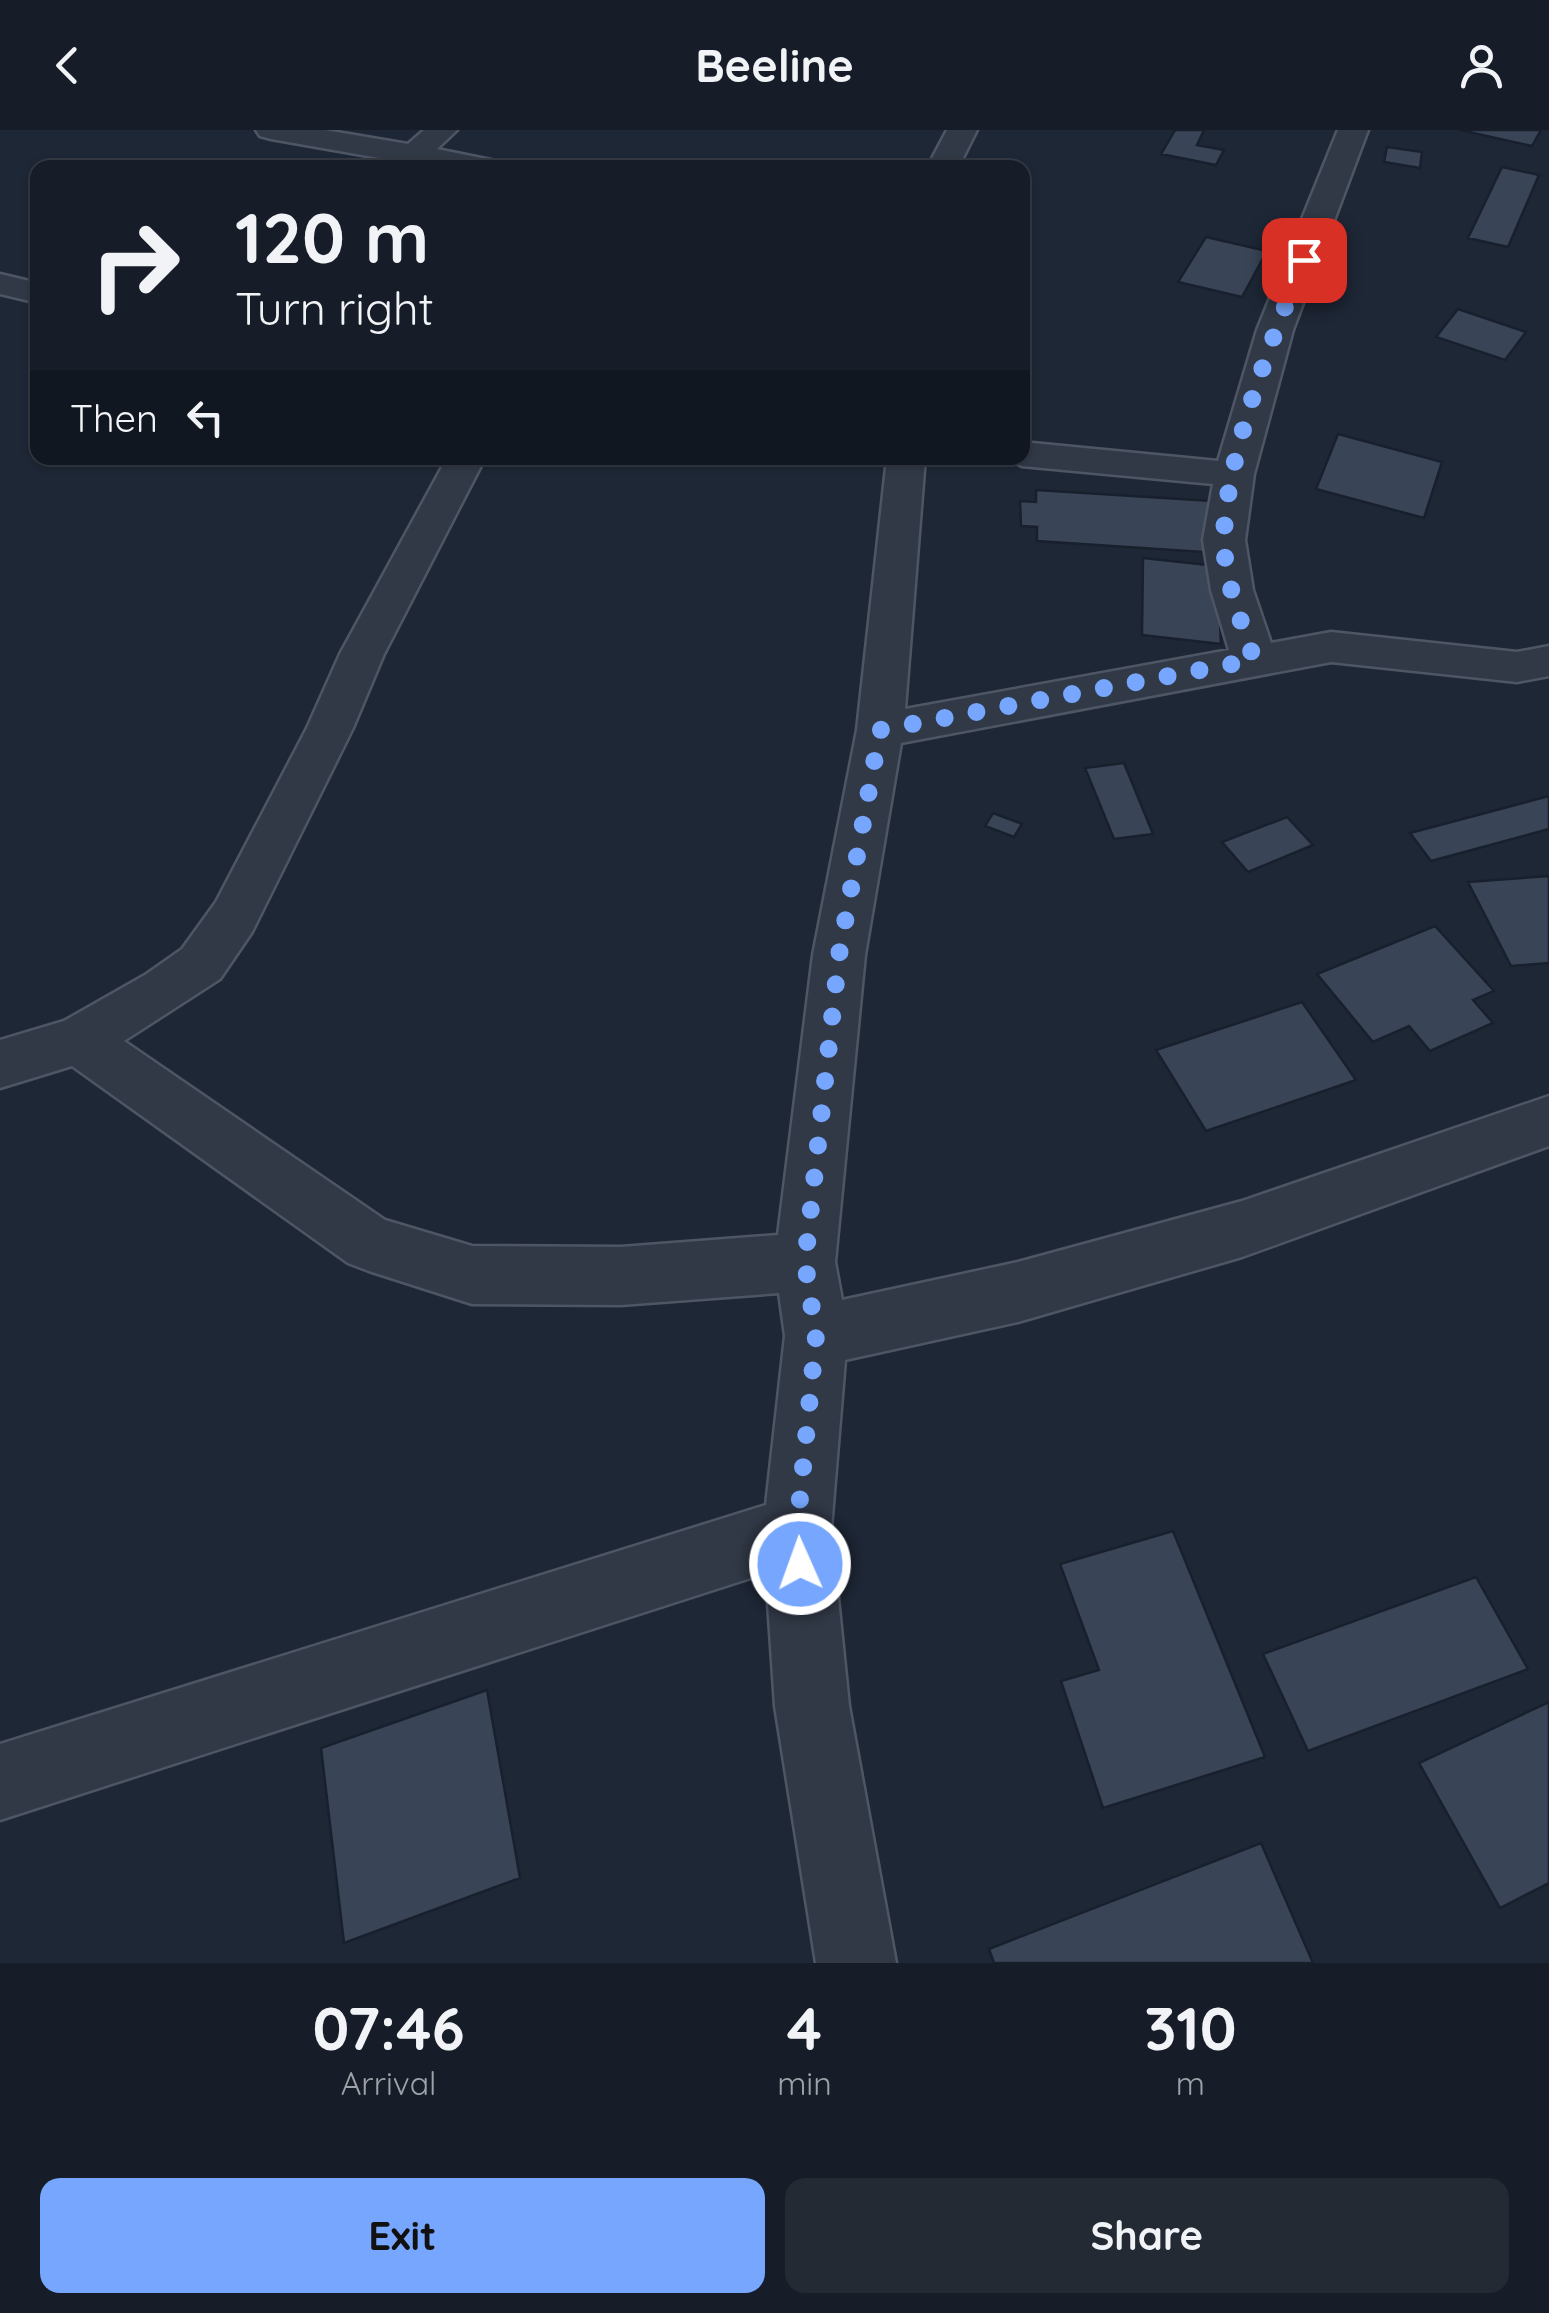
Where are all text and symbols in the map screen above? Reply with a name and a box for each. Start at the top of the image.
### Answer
text: Beeline [695,37,854,93]
icon: back [40,38,95,93]
icon: person [1454,38,1509,93]
text: 120 m [235,193,429,281]
icon: right [70,200,200,330]
pin [1262,218,1347,303]
icon: arrive [1277,233,1332,288]
text: Turn right [235,280,434,336]
icon: left [178,390,233,445]
text: Then [70,394,158,442]
position arrow [748,1512,852,1616]
text: 07:46 [312,1990,465,2065]
text: 4 [787,1990,822,2065]
text: 310 [1144,1990,1237,2065]
text: Arrival [341,2063,436,2103]
text: min [777,2063,832,2103]
text: m [1176,2063,1205,2103]
button: Exit [40,2178,765,2293]
button: Share [785,2178,1509,2293]

